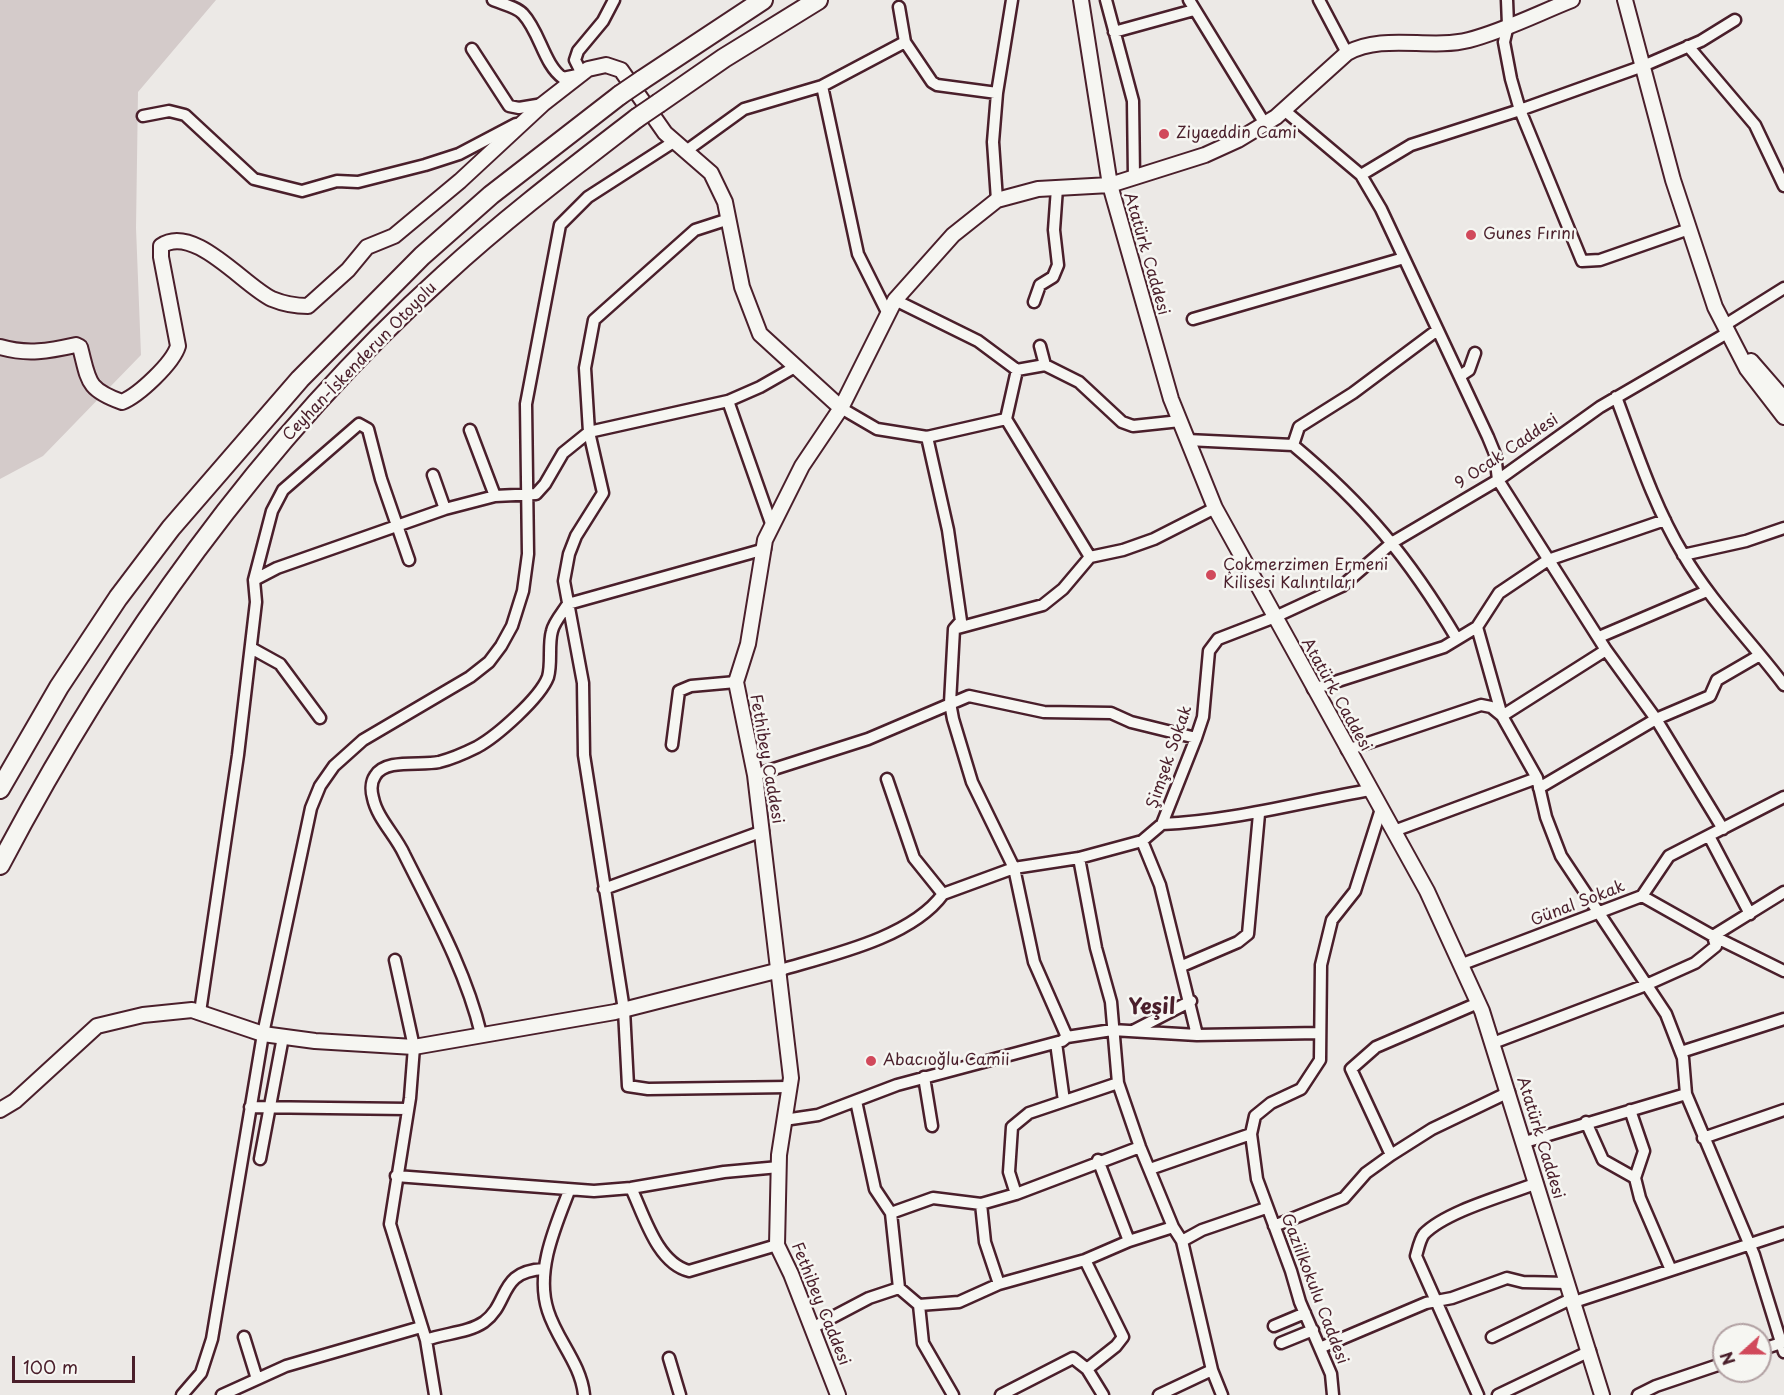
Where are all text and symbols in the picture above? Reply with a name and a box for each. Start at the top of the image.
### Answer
place label: Ziyaeddin Cami [1176,124,1297,144]
marker: Ziyaeddin Cami [1157,127,1171,141]
street label: Atatürk Caddesi [1119,190,1173,318]
place label: Gunes Fırını [1483,225,1575,245]
marker: Gunes Fırını [1464,228,1478,242]
street label: Ceyhan-İskenderun Otoyolu [279,279,441,445]
street label: 9 Ocak Caddesi [1452,410,1562,494]
place label: Çokmerzimen Ermeni Kilisesi Kalıntıları [1223,556,1388,594]
marker: Çokmerzimen Ermeni Kilisesi Kalıntıları [1204,568,1218,582]
street label: Atatürk Caddesi [1297,635,1375,755]
street label: Fethibey Caddesi [745,693,787,825]
street label: Şimşek Sokak [1143,703,1197,811]
street label: Günal Sokak [1528,877,1628,931]
district label: Yeşil [1129,995,1175,1021]
place label: Abacıoğlu Camii [883,1051,1010,1071]
marker: Abacıoğlu Camii [864,1054,878,1068]
street label: Atatürk Caddesi [1512,1075,1568,1201]
street label: Gaziilkokulu Caddesi [1276,1211,1352,1367]
street label: Fethibey Caddesi [787,1240,853,1368]
north arrow [1712,1323,1772,1383]
scale bar [15,1344,138,1382]
text: N [1714,1349,1741,1369]
text: 100 m [23,1353,78,1380]

